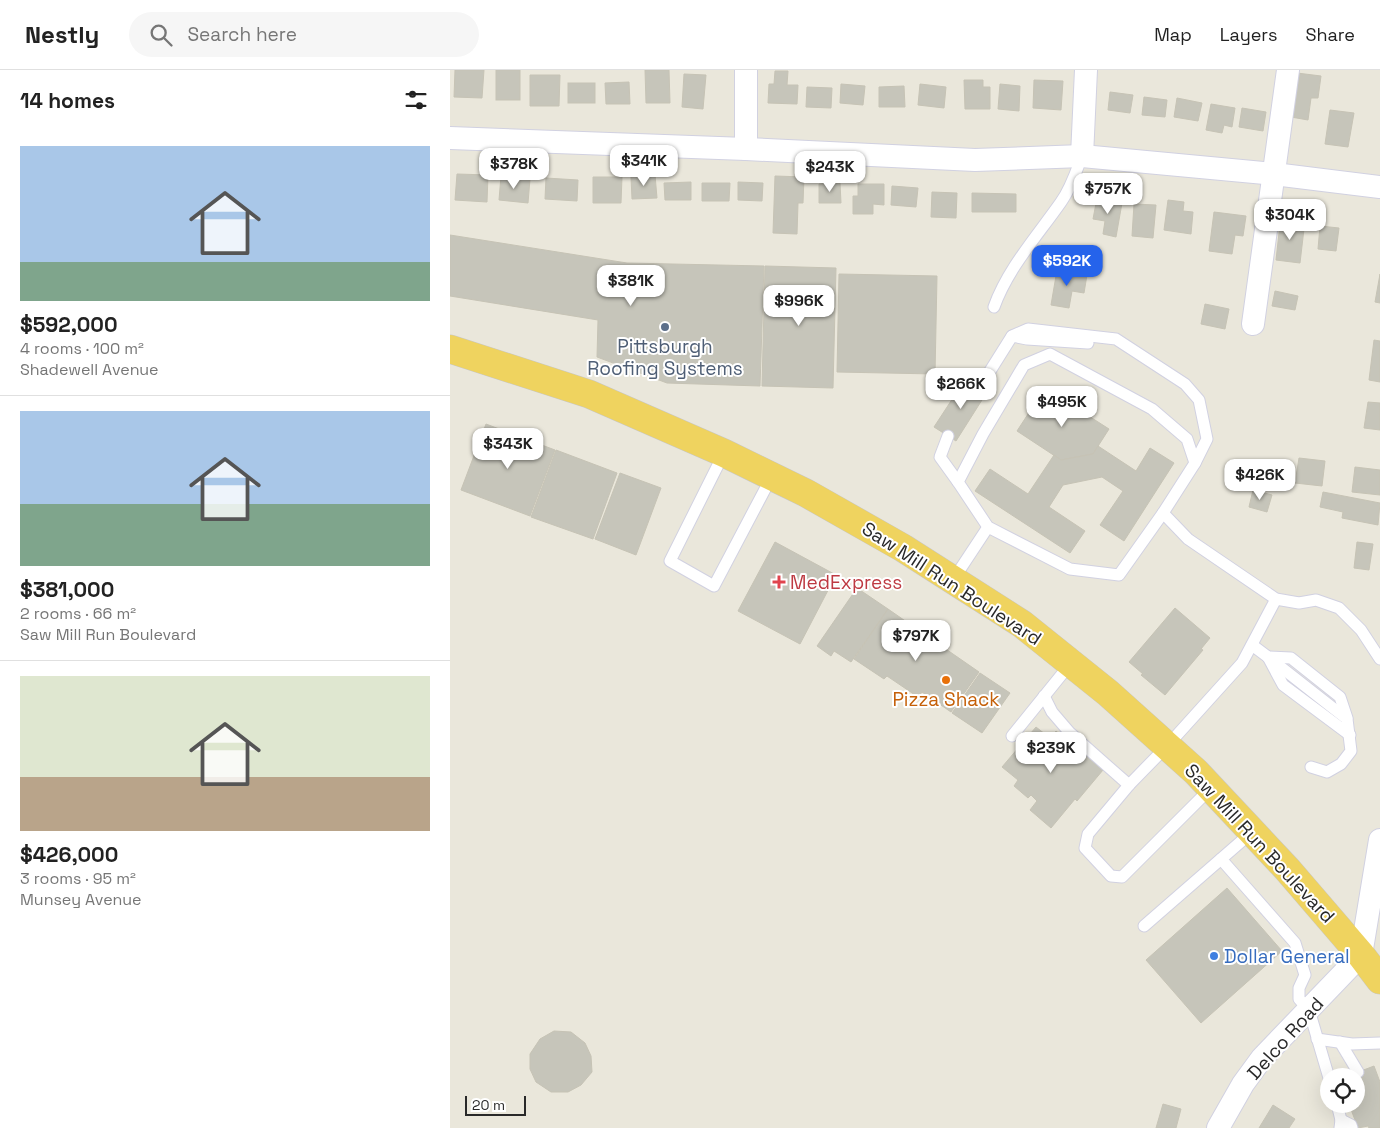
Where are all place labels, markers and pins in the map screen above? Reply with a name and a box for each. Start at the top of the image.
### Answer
pin: $341K [609,144,679,187]
pin: $378K [479,148,549,190]
pin: $243K [795,150,865,193]
pin: $757K [1073,172,1143,215]
pin: $304K [1255,198,1325,241]
pin: $592K [1032,244,1102,287]
pin: $381K [596,264,666,307]
pin: $996K [764,284,834,327]
marker: Pittsburgh Roofing Systems [659,321,671,333]
place label: Pittsburgh Roofing Systems [587,334,743,381]
pin: $266K [926,368,996,410]
pin: $495K [1027,386,1097,428]
pin: $343K [473,428,543,470]
pin: $426K [1225,458,1295,501]
place label: MedExpress [790,570,902,595]
marker: MedExpress [772,575,786,589]
pin: $797K [881,620,951,662]
marker: Pizza Shack [940,674,952,686]
place label: Pizza Shack [892,687,1000,712]
pin: $239K [1016,732,1086,774]
place label: Dollar General [1224,944,1350,969]
marker: Dollar General [1208,950,1220,962]

